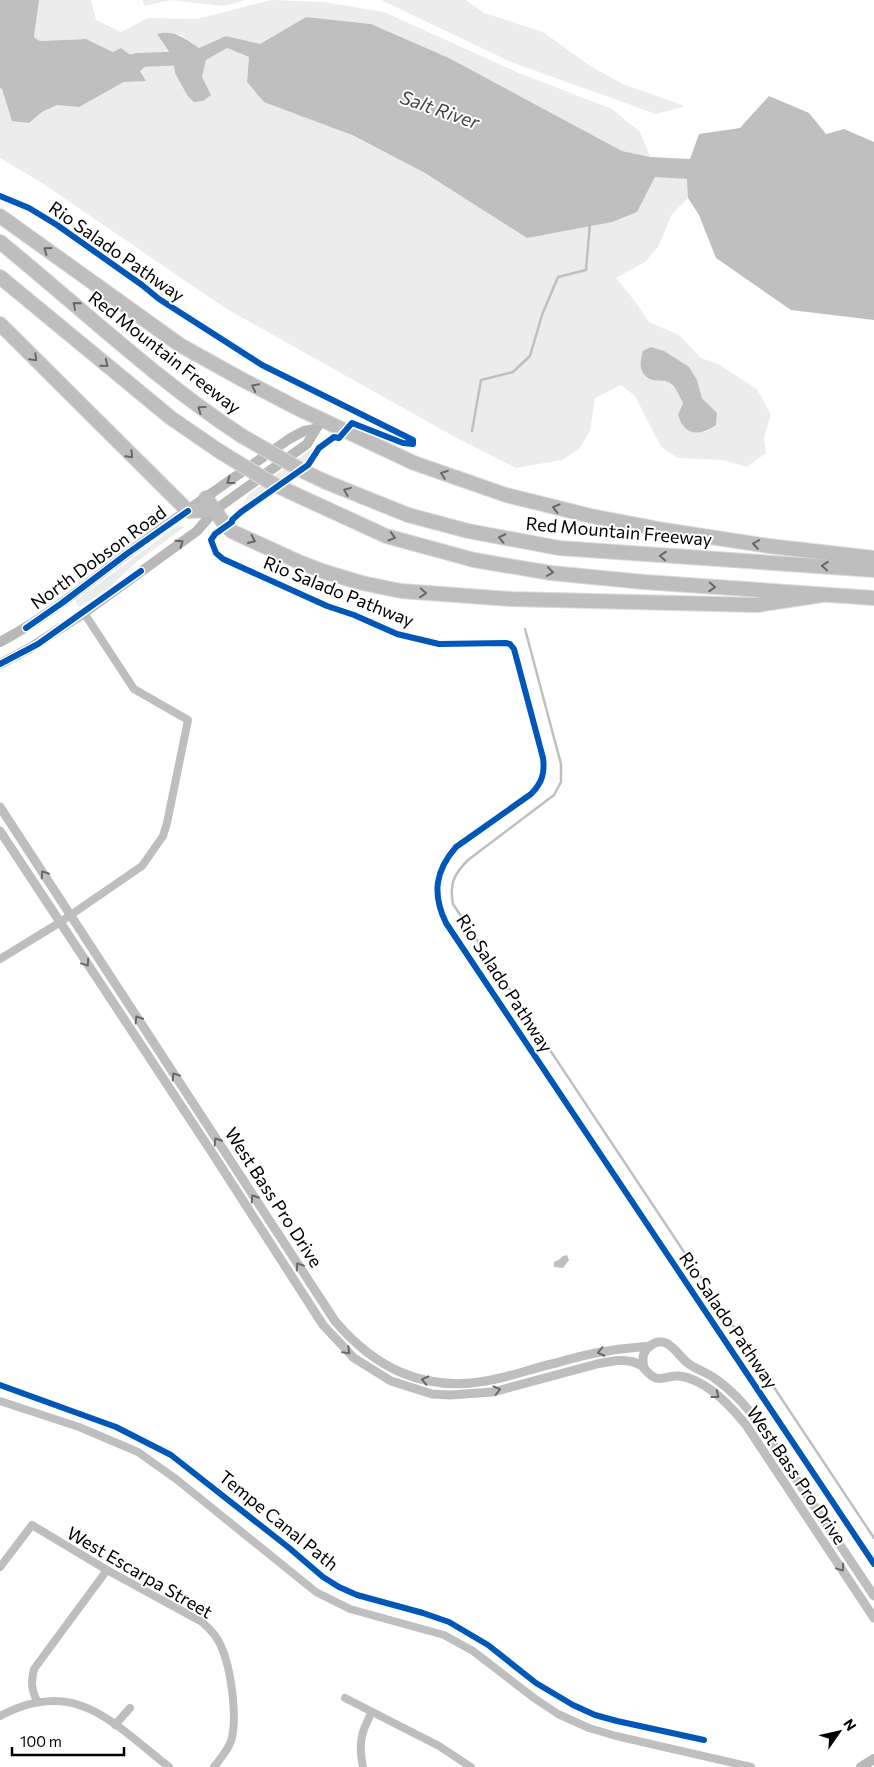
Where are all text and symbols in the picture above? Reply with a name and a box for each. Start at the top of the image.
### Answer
water label: Salt River [397,85,484,134]
street label: Rio Salado Pathway [45,196,189,306]
one-way arrow [43,247,53,256]
street label: Red Mountain Freeway [85,286,245,418]
one-way arrow [73,303,82,311]
one-way arrow [29,352,38,361]
one-way arrow [99,358,108,366]
one-way arrow [252,383,261,393]
one-way arrow [198,406,207,414]
one-way arrow [125,449,134,458]
one-way arrow [440,470,448,480]
one-way arrow [226,475,236,484]
one-way arrow [343,487,352,497]
street label: North Dobson Road [26,501,170,613]
one-way arrow [552,503,561,514]
street label: Red Mountain Freeway [525,512,713,550]
one-way arrow [387,532,395,542]
one-way arrow [247,534,256,545]
one-way arrow [497,534,506,544]
one-way arrow [174,540,184,549]
one-way arrow [752,540,760,550]
one-way arrow [659,550,667,561]
street label: Rio Salado Pathway [261,551,417,631]
one-way arrow [821,561,829,572]
one-way arrow [546,567,554,577]
one-way arrow [708,581,716,592]
one-way arrow [419,587,427,598]
one-way arrow [40,870,50,879]
street label: Rio Salado Pathway [452,910,558,1056]
one-way arrow [80,957,89,967]
one-way arrow [134,1015,144,1024]
one-way arrow [171,1072,181,1081]
street label: West Bass Pro Drive [221,1123,327,1271]
one-way arrow [214,1137,223,1146]
one-way arrow [251,1194,260,1203]
street label: Rio Salado Pathway [675,1247,783,1393]
one-way arrow [296,1262,305,1272]
one-way arrow [341,1346,350,1355]
one-way arrow [597,1346,606,1357]
one-way arrow [421,1375,430,1386]
one-way arrow [493,1386,501,1396]
one-way arrow [710,1389,719,1397]
street label: West Bass Pro Drive [743,1402,851,1548]
street label: Tempe Canal Path [215,1465,343,1575]
street label: West Escarpa Street [63,1521,217,1623]
one-way arrow [835,1563,845,1572]
north arrow [814,1707,864,1757]
text: N [840,1715,860,1734]
scale bar [12,1724,125,1756]
text: 100 m [20,1732,62,1750]

